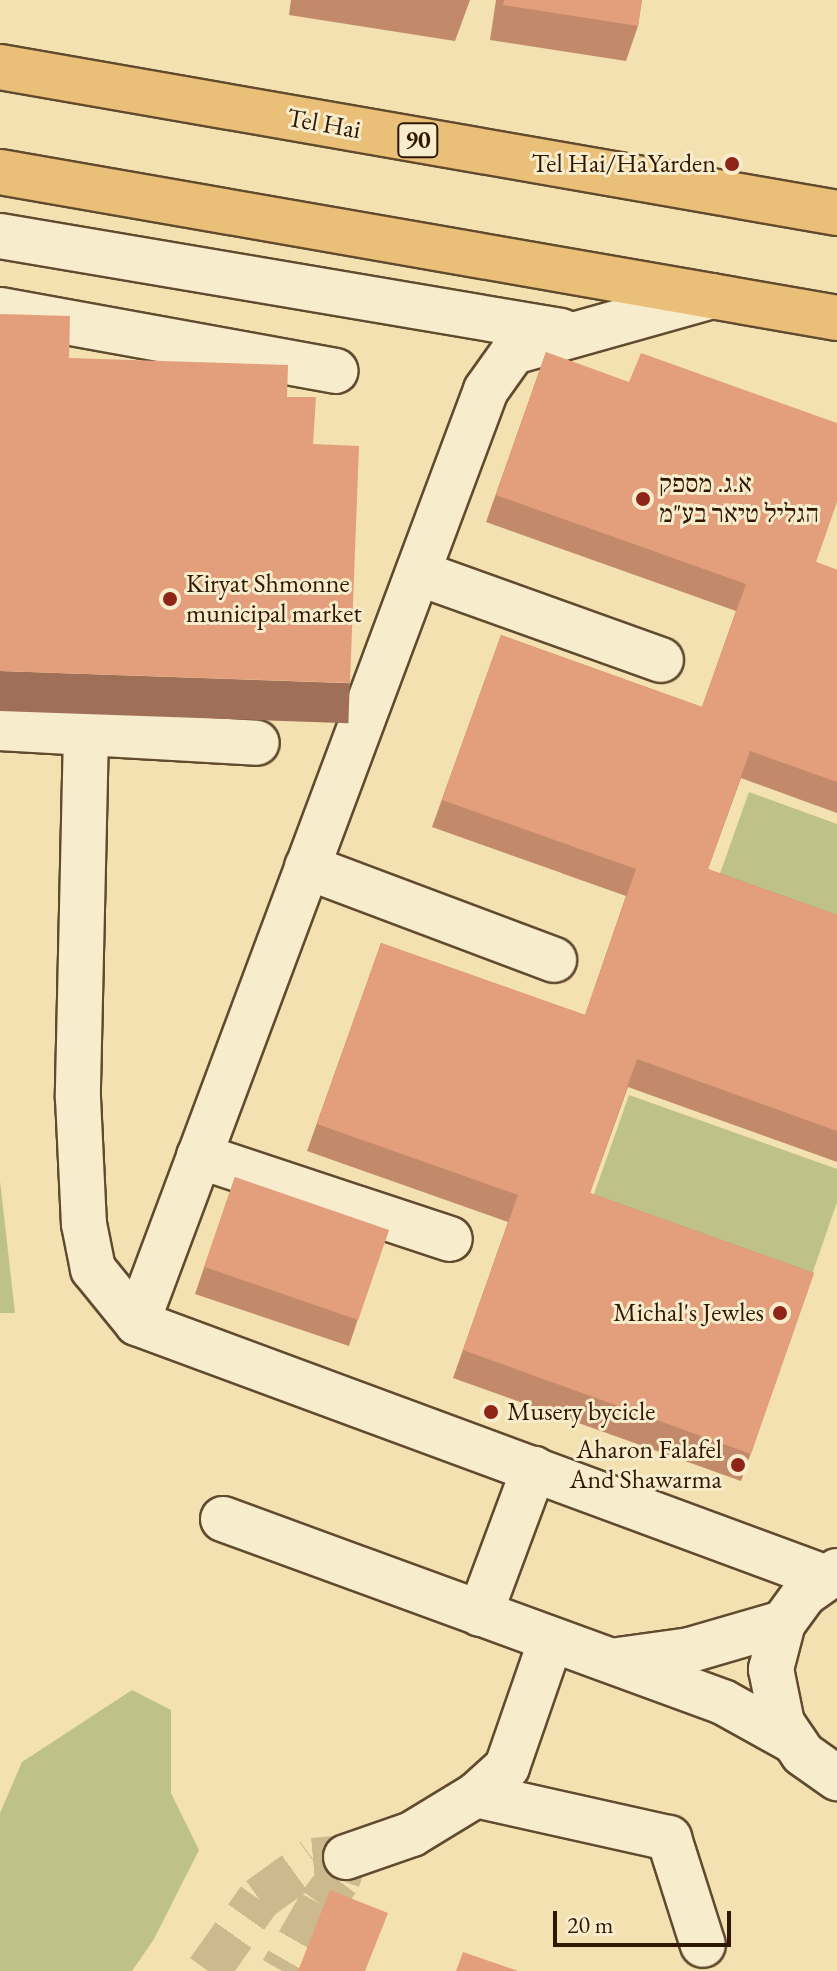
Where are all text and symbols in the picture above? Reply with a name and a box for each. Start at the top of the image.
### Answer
street label: Tel Hai [285,102,363,146]
road number: 90 [396,120,440,160]
place label: Tel Hai/HaYarden [532,148,716,180]
marker: Tel Hai/HaYarden [723,155,741,173]
place label: א.ג. מספק הגליל טיאר בע"מ [659,468,819,530]
marker: א.ג. מספק הגליל טיאר בע"מ [634,490,652,508]
place label: Kiryat Shmonne municipal market [186,568,362,630]
marker: Kiryat Shmonne municipal market [161,590,179,608]
place label: Michal's Jewles [613,1297,764,1329]
marker: Michal's Jewles [771,1304,789,1322]
place label: Musery bycicle [507,1396,655,1428]
marker: Musery bycicle [482,1403,500,1421]
place label: Aharon Falafel And Shawarma [570,1434,722,1496]
marker: Aharon Falafel And Shawarma [729,1456,747,1474]
scale bar [557,1895,735,1945]
text: 20 m [567,1909,614,1940]

